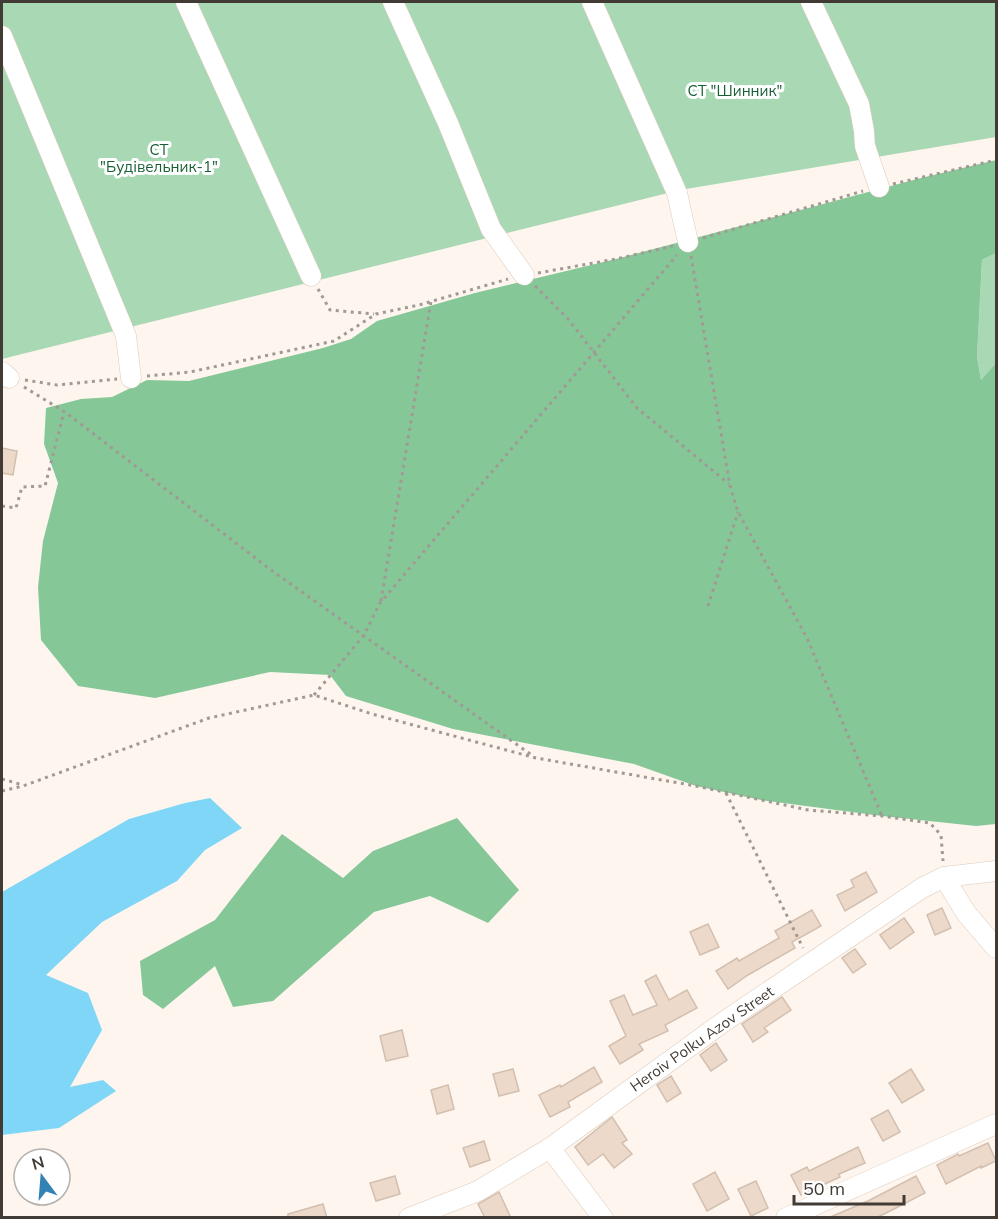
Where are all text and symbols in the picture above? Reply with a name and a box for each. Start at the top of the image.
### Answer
park label: СТ "Шинник" [688,81,782,100]
park label: СТ "Будівельник-1" [100,140,218,176]
street label: Heroiv Polku Azov Street [626,982,777,1096]
north arrow [12,1147,72,1207]
text: N [29,1151,46,1174]
scale bar [794,1168,904,1206]
text: 50 m [803,1177,845,1200]

